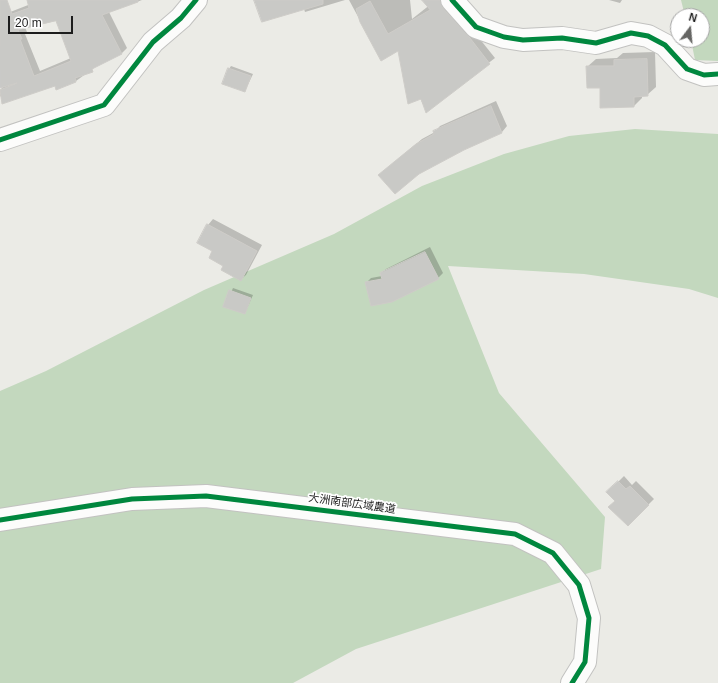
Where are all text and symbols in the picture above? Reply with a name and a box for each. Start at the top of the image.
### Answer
scale bar [10,8,75,34]
north arrow [670,8,710,48]
text: N [688,11,699,24]
text: 20 m [15,16,42,30]
street label: 大洲南部広域農道 [308,491,396,517]

